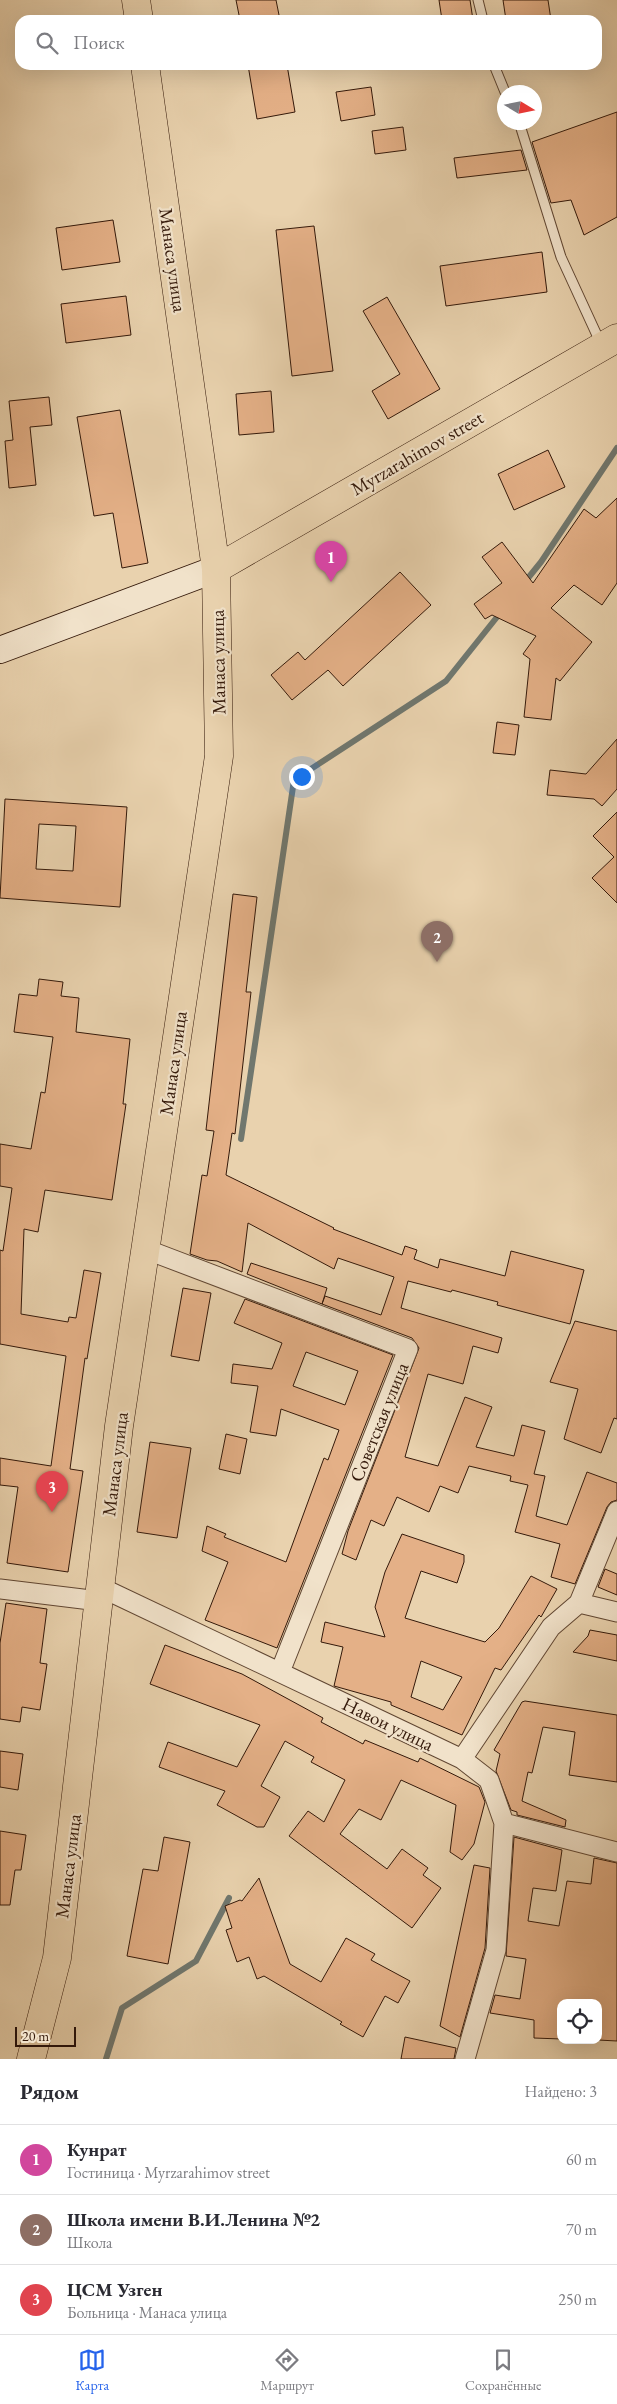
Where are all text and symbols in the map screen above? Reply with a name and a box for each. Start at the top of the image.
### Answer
search box [15,15,602,70]
icon: search [33,29,61,57]
text: Поиск [73,30,125,55]
north arrow [497,85,542,130]
street label: Манаса улица [153,206,193,314]
street label: Myrzarahimov street [346,405,488,501]
pin: 1 [315,541,347,582]
street label: Манаса улица [205,609,231,715]
your location [289,764,315,790]
pin: 2 [421,921,453,962]
street label: Манаса улица [153,1009,193,1117]
street label: Советская улица [344,1358,414,1485]
street label: Манаса улица [96,1410,134,1518]
pin: 3 [36,1471,68,1512]
street label: Навои улица [338,1691,438,1757]
street label: Манаса улица [49,1812,87,1920]
map controls [557,1999,602,2044]
button: locate [557,1999,602,2044]
scale bar [15,2024,76,2047]
text: 20 m [22,2027,49,2045]
text: Рядом [20,2078,79,2105]
text: Найдено: 3 [525,2081,597,2102]
text: Кунрат [67,2137,126,2162]
text: 1 [32,2149,40,2170]
text: 60 m [566,2149,597,2170]
text: Гостиница · Myrzarahimov street [67,2162,270,2183]
text: Школа имени В.И.Ленина №2 [67,2207,320,2232]
text: 2 [32,2219,40,2240]
text: 70 m [566,2219,597,2240]
text: Школа [67,2232,112,2253]
text: ЦСМ Узген [67,2277,162,2302]
text: 3 [32,2289,40,2310]
text: 250 m [558,2289,597,2310]
text: Больница · Манаса улица [67,2302,227,2323]
tab: Карта [76,2346,109,2394]
tab: Маршрут [260,2346,314,2394]
tab: Сохранённые [465,2346,541,2394]

